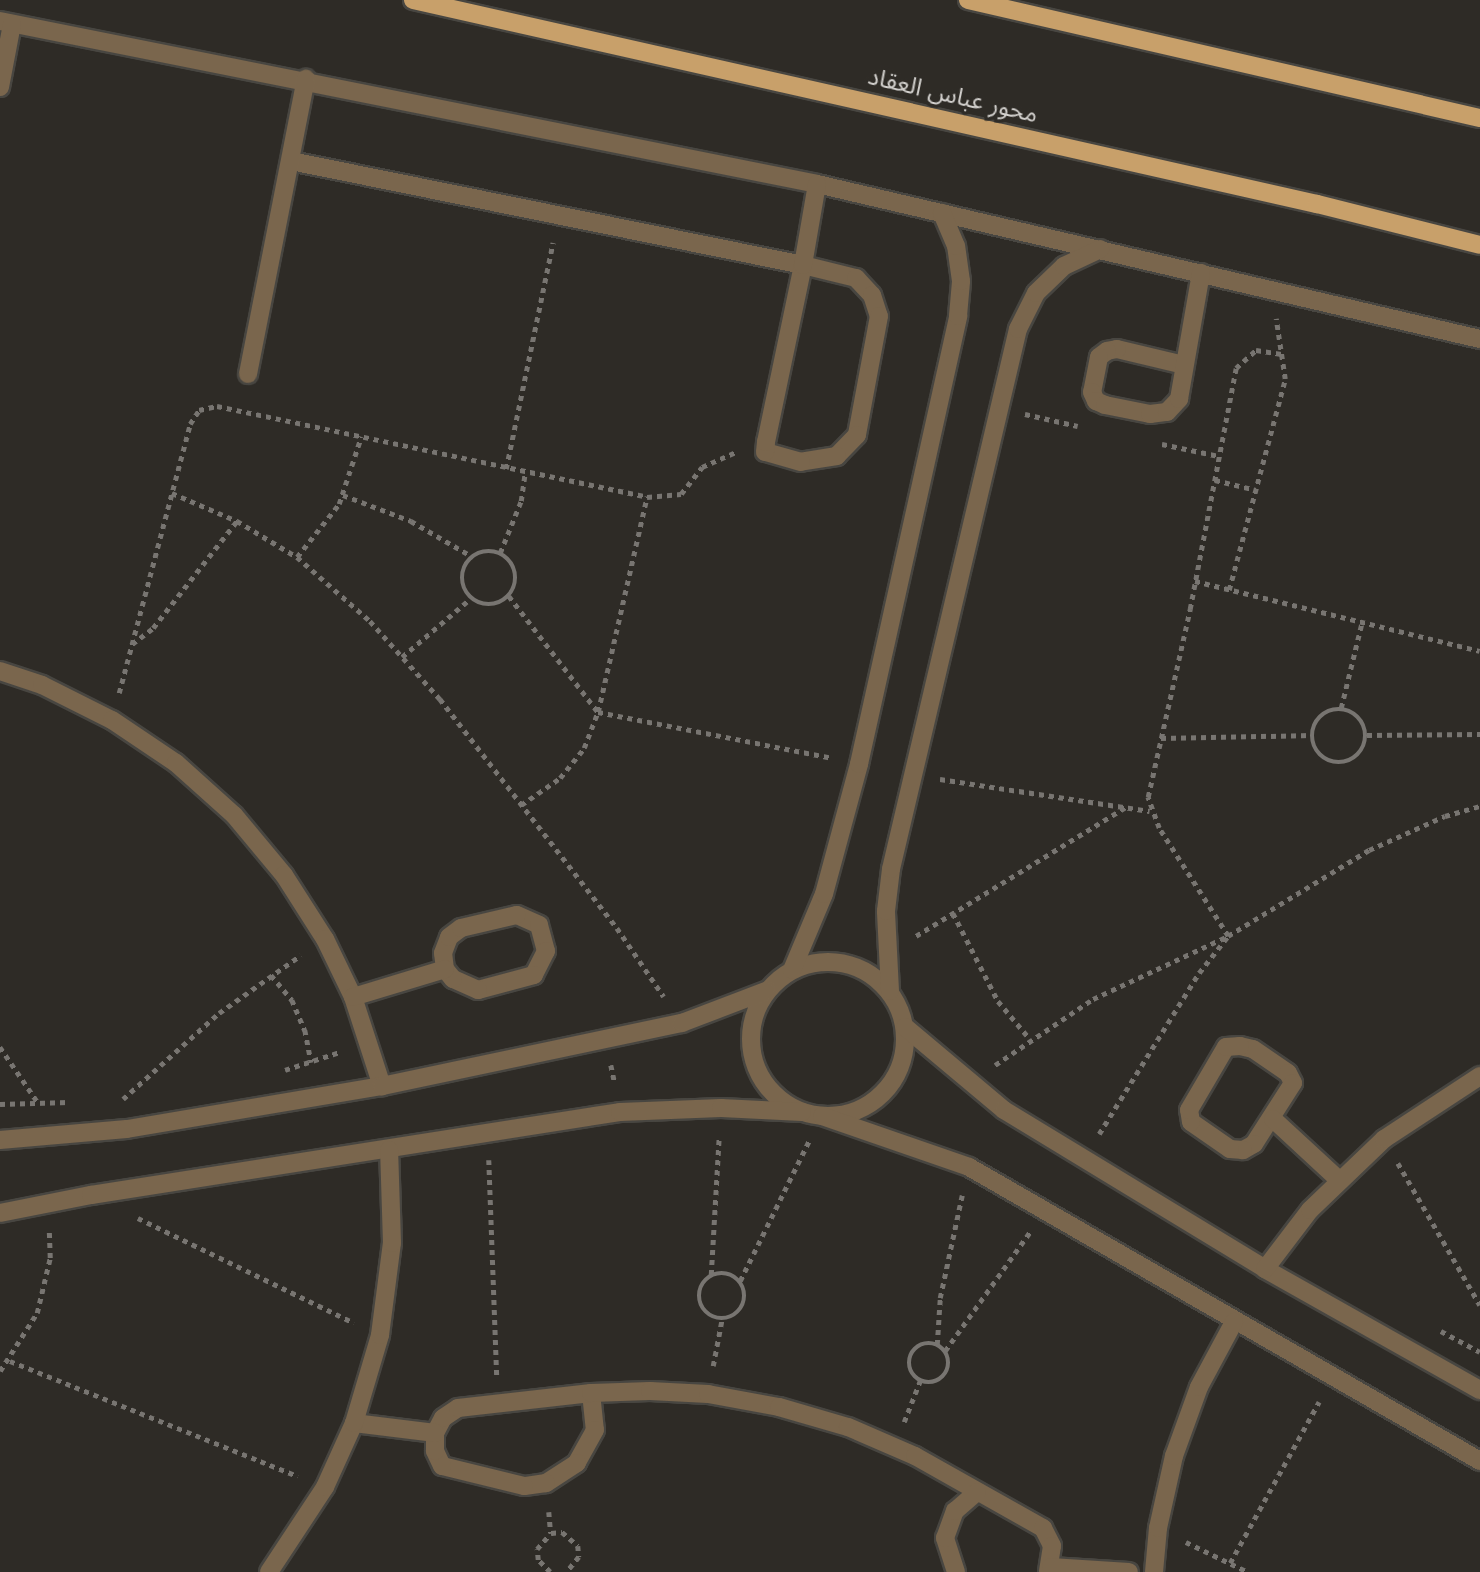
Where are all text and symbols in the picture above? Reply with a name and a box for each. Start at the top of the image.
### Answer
street label: محور عباس العقاد [865,61,1041,129]

